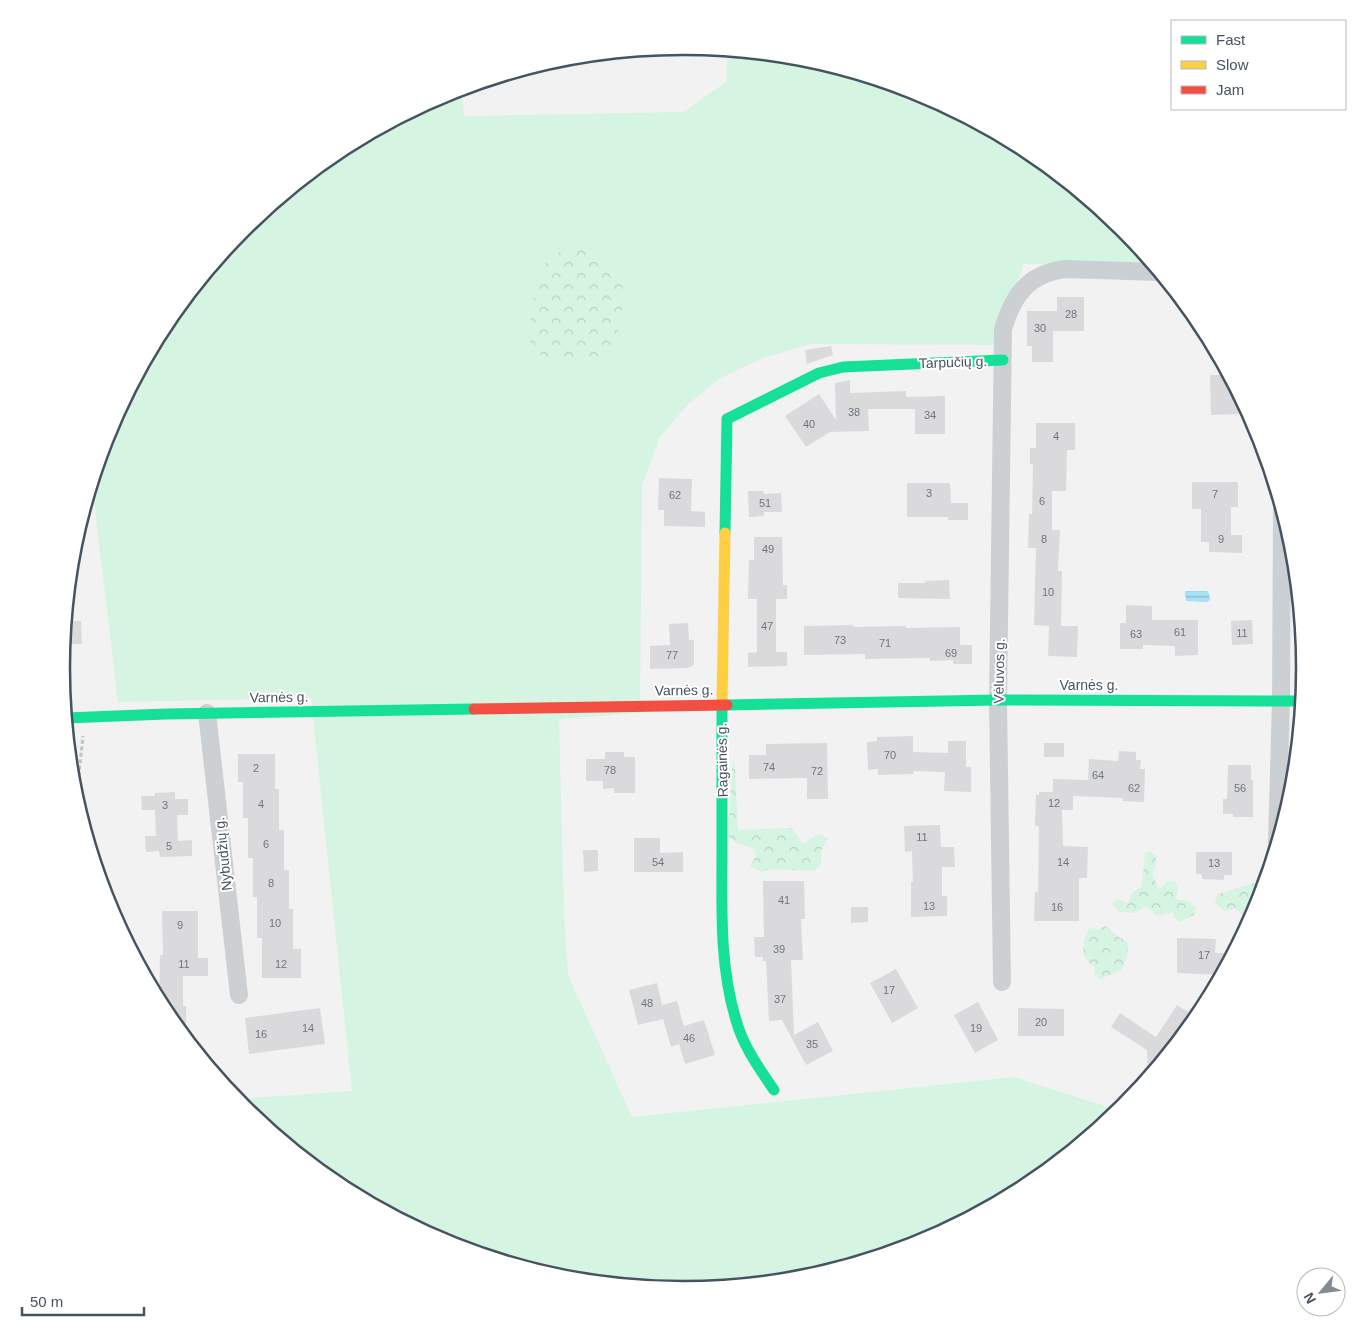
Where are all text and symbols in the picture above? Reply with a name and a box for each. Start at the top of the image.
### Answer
legend [1171,20,1346,110]
text: Fast [1216,31,1246,48]
text: Slow [1216,56,1249,73]
text: Jam [1216,81,1244,98]
house number: 28 [1065,308,1077,320]
house number: 30 [1034,322,1046,334]
street label: Tarpučių g. [918,353,988,371]
house number: 38 [848,406,860,418]
house number: 34 [924,409,936,421]
house number: 40 [803,418,815,430]
house number: 4 [1053,430,1059,442]
house number: 3 [926,487,932,499]
house number: 7 [1212,488,1218,500]
house number: 62 [669,489,681,501]
house number: 6 [1039,495,1045,507]
house number: 51 [759,497,771,509]
house number: 8 [1041,533,1047,545]
house number: 9 [1218,533,1224,545]
house number: 49 [762,543,774,555]
house number: 10 [1042,586,1054,598]
house number: 47 [761,620,773,632]
house number: 61 [1174,626,1186,638]
house number: 11 [1236,627,1248,639]
house number: 63 [1130,628,1142,640]
house number: 73 [834,634,846,646]
house number: 71 [879,637,891,649]
street label: Vėluvos g. [990,638,1008,704]
house number: 69 [945,647,957,659]
house number: 77 [666,649,678,661]
street label: Varnės g. [1060,677,1118,693]
street label: Varnės g. [654,681,714,699]
street label: Varnės g. [249,688,309,706]
street label: Ragainės g. [713,723,731,797]
house number: 70 [884,749,896,761]
house number: 74 [763,761,775,773]
house number: 2 [253,762,259,774]
house number: 78 [604,764,616,776]
house number: 72 [811,765,823,777]
house number: 64 [1092,769,1104,781]
house number: 62 [1128,782,1140,794]
house number: 56 [1234,782,1246,794]
house number: 12 [1048,797,1060,809]
house number: 4 [258,798,264,810]
house number: 3 [162,799,168,811]
street label: Nybudžių g. [211,816,235,892]
house number: 11 [916,831,928,843]
house number: 6 [263,838,269,850]
house number: 5 [166,840,172,852]
house number: 54 [652,856,664,868]
house number: 14 [1057,856,1069,868]
house number: 13 [1208,857,1220,869]
house number: 8 [268,877,274,889]
house number: 41 [778,894,790,906]
house number: 13 [923,900,935,912]
house number: 16 [1051,901,1063,913]
house number: 10 [269,917,281,929]
house number: 9 [177,919,183,931]
house number: 39 [773,943,785,955]
house number: 17 [1198,949,1210,961]
house number: 11 [178,958,190,970]
house number: 12 [275,958,287,970]
house number: 17 [883,984,895,996]
house number: 37 [774,993,786,1005]
house number: 48 [641,997,653,1009]
house number: 20 [1035,1016,1047,1028]
house number: 14 [302,1022,314,1034]
house number: 19 [970,1022,982,1034]
house number: 16 [255,1028,267,1040]
house number: 46 [683,1032,695,1044]
house number: 35 [806,1038,818,1050]
north arrow [1296,1267,1346,1317]
scale bar [22,1284,145,1316]
text: N [1300,1290,1319,1307]
text: 50 m [30,1293,63,1310]

